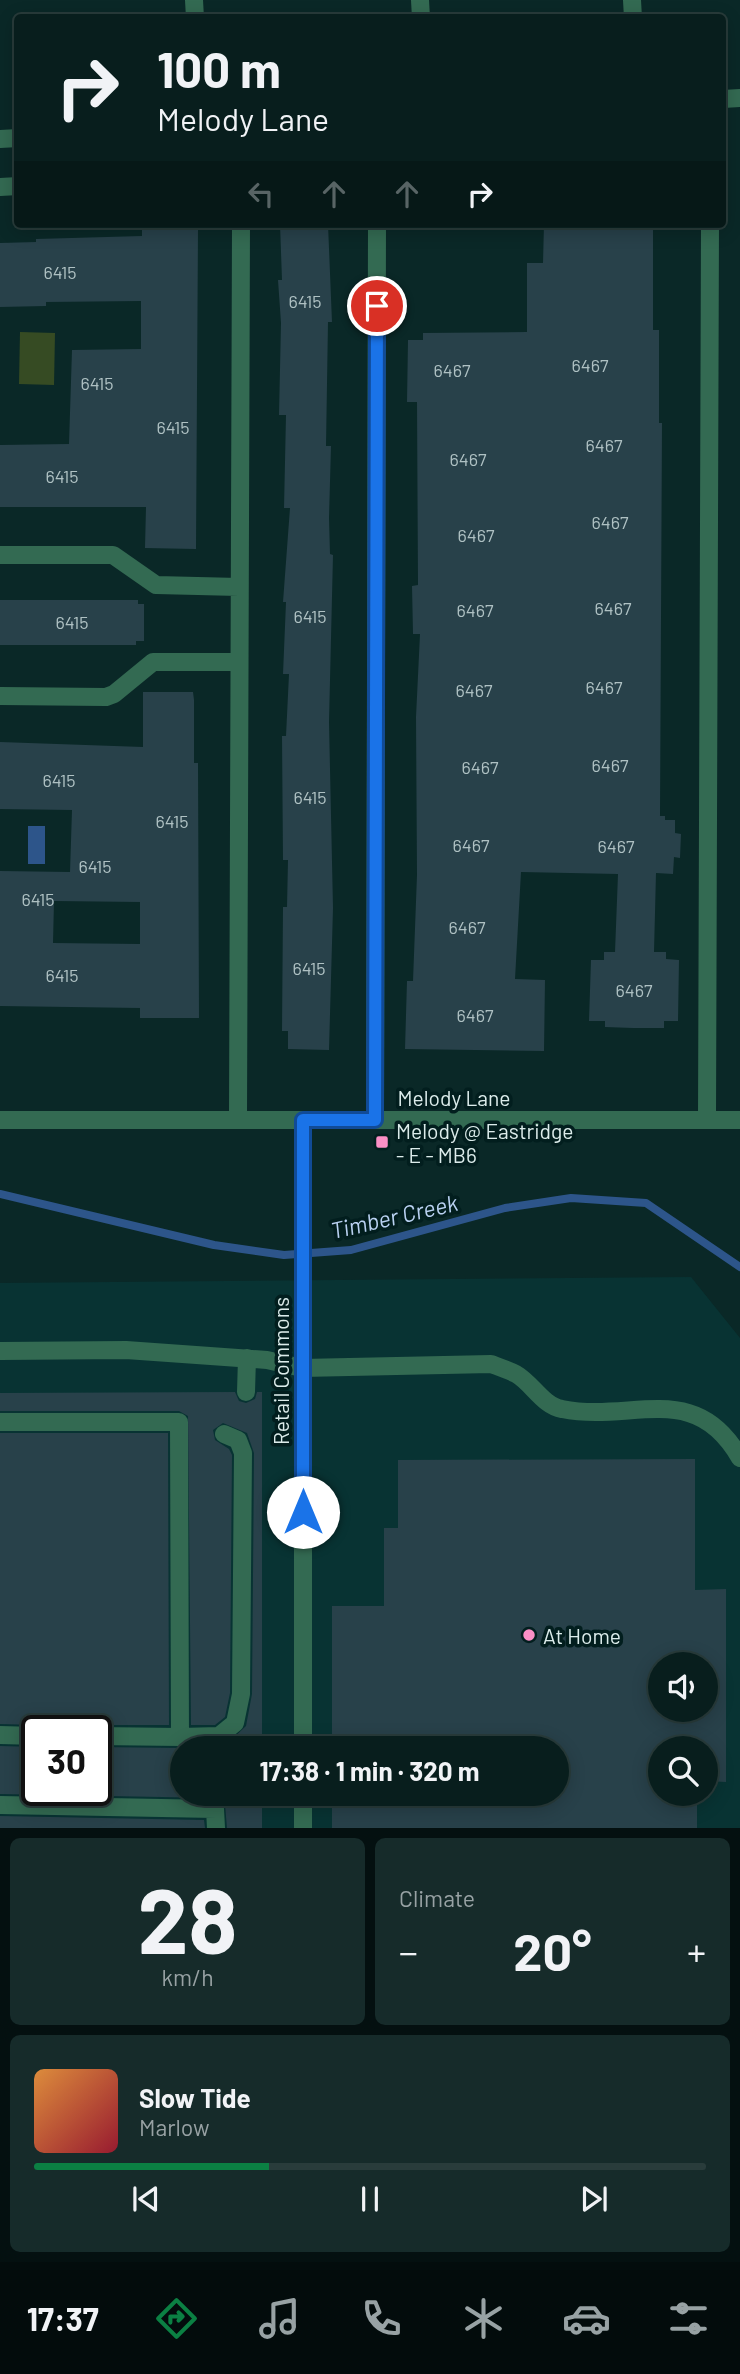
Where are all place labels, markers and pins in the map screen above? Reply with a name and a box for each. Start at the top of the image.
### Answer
pin [347,276,407,336]
place label: Melody @ Eastridge - E - MB6 [396,1118,573,1167]
marker: Melody @ Eastridge - E - MB6 [374,1134,390,1150]
place label: At Home [543,1623,621,1648]
marker: At Home [521,1627,537,1643]

